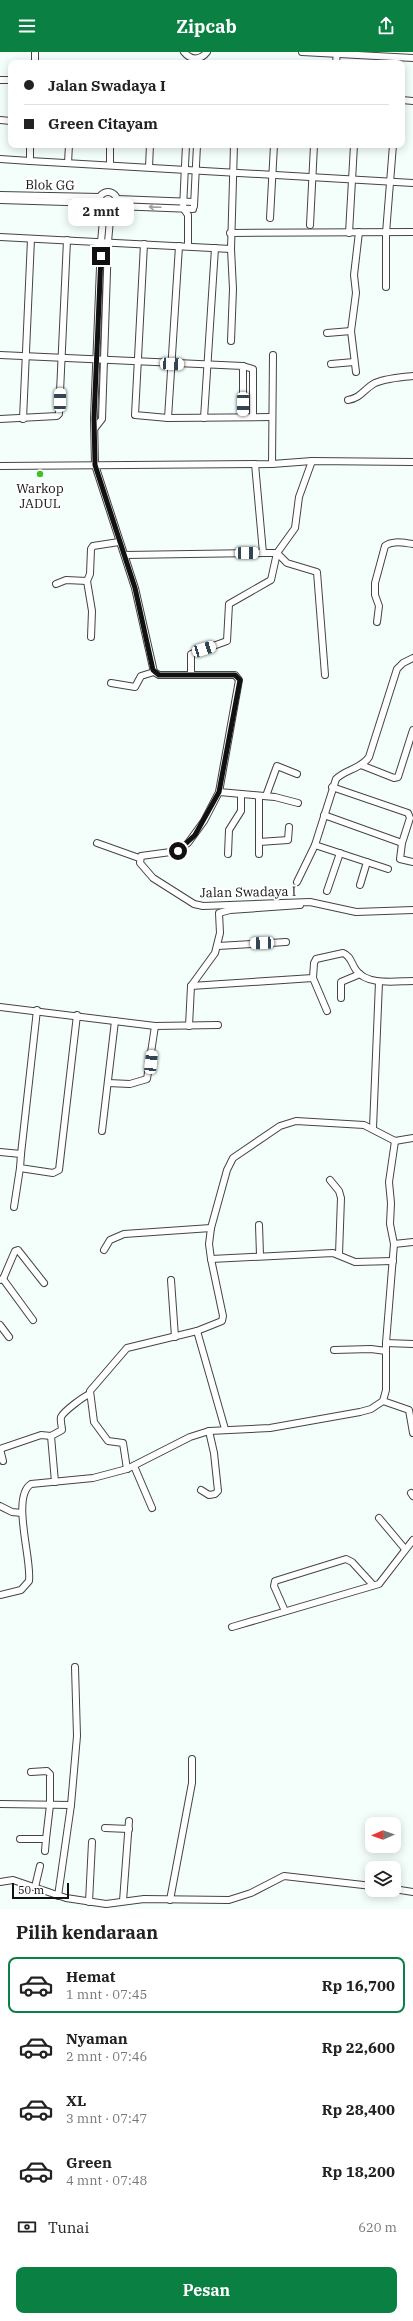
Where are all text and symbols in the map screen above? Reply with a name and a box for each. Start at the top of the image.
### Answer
icon: menu [16,15,38,37]
text: Zipcab [176,15,237,38]
icon: share [375,15,397,37]
text: Jalan Swadaya I [48,76,166,95]
text: Green Citayam [48,114,158,133]
street label: Blok GG [25,176,75,194]
callout: 2 mnt [68,198,134,226]
text: 2 mnt [83,203,119,220]
one-way arrow [149,204,162,211]
route end [92,247,110,265]
car [160,357,184,371]
car [54,388,66,412]
car [237,392,249,416]
marker: Warkop JADUL [35,469,45,479]
place label: Warkop JADUL [16,480,64,512]
car [235,547,259,559]
car [191,640,217,658]
route start [169,842,187,860]
street label: Jalan Swadaya I [200,883,296,901]
car [250,937,274,949]
car [144,1049,158,1075]
north arrow [365,1817,401,1853]
map controls [365,1817,401,1897]
button: layers [365,1861,401,1897]
scale bar [12,1881,69,1900]
text: 50 m [18,1883,44,1897]
text: Pilih kendaraan [16,1921,158,1944]
icon: car [18,1967,54,2003]
text: Hemat [66,1967,115,1986]
text: Rp 16,700 [322,1976,395,1995]
text: 1 mnt · 07:45 [66,1986,147,2003]
icon: car [18,2029,54,2065]
text: Nyaman [66,2029,128,2048]
text: Rp 22,600 [322,2038,395,2057]
text: 2 mnt · 07:46 [66,2048,147,2065]
icon: car [18,2091,54,2127]
text: XL [66,2091,86,2110]
text: Rp 28,400 [322,2100,395,2119]
text: 3 mnt · 07:47 [66,2110,147,2127]
icon: car [18,2153,54,2189]
text: Green [66,2153,112,2172]
text: Rp 18,200 [322,2162,395,2181]
text: 4 mnt · 07:48 [66,2172,147,2189]
icon: cash [16,2216,38,2238]
text: Tunai [48,2218,89,2237]
text: 620 m [358,2219,397,2236]
button: Pesan [16,2267,397,2313]

